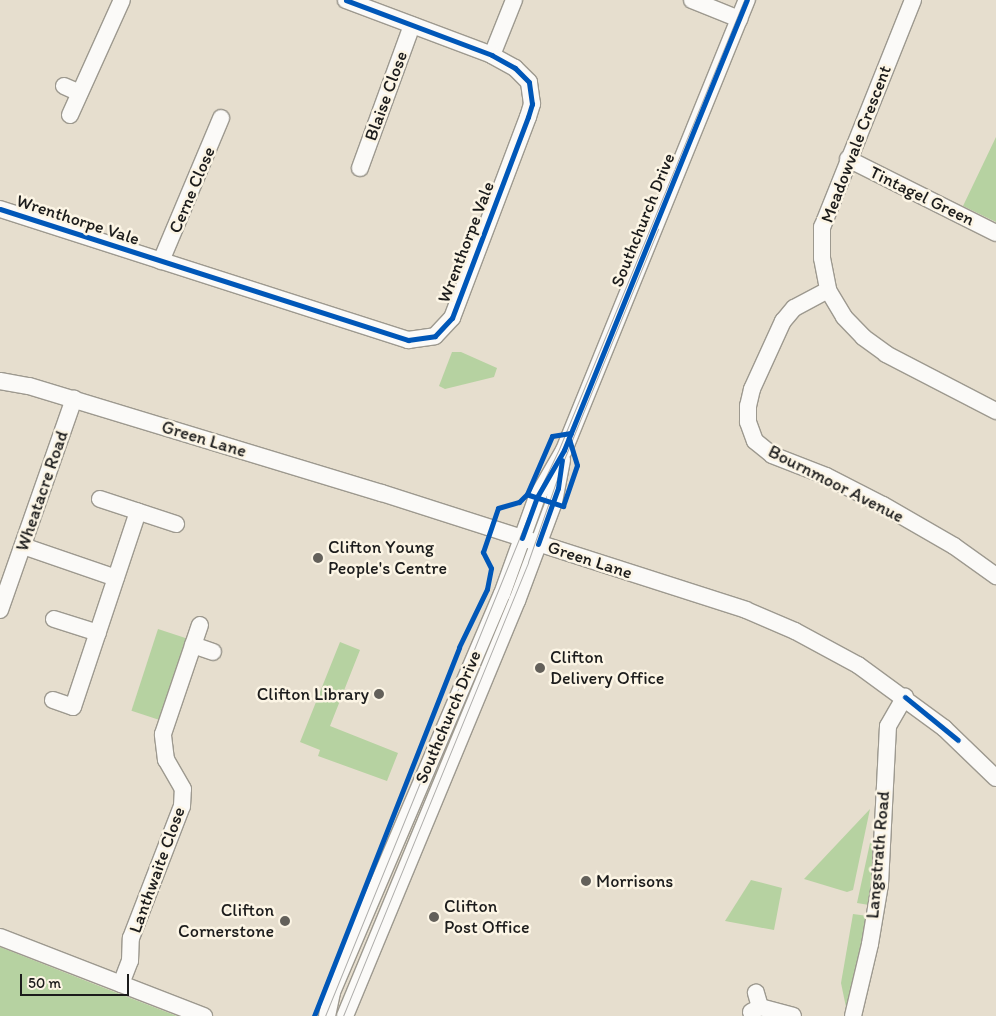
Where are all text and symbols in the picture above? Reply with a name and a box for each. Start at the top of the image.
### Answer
street label: Blaise Close [360,48,412,144]
street label: Meadowvale Crescent [816,62,896,226]
street label: Cerne Close [164,143,220,237]
street label: Southchurch Drive [606,150,680,290]
street label: Tintagel Green [866,161,978,231]
street label: Wrenthorpe Vale [433,178,499,306]
street label: Wrenthorpe Vale [14,190,142,250]
street label: Green Lane [159,416,249,462]
street label: Wheatacre Road [11,428,73,554]
street label: Bournmoor Avenue [765,441,907,527]
street label: Green Lane [545,536,635,584]
place label: Clifton Young People's Centre [328,537,447,580]
marker: Clifton Young People's Centre [312,552,324,564]
street label: Southchurch Drive [410,647,486,787]
place label: Clifton Delivery Office [550,647,665,690]
marker: Clifton Delivery Office [534,662,546,674]
place label: Clifton Library [257,683,369,705]
marker: Clifton Library [373,688,385,700]
street label: Langstrath Road [862,791,894,919]
street label: Lanthwaite Close [124,804,190,936]
place label: Morrisons [596,870,673,892]
marker: Morrisons [580,875,592,887]
place label: Clifton Post Office [444,896,530,939]
place label: Clifton Cornerstone [178,900,274,942]
marker: Clifton Post Office [428,911,440,923]
marker: Clifton Cornerstone [278,914,292,928]
scale bar [22,964,131,996]
text: 50 m [28,974,61,992]

